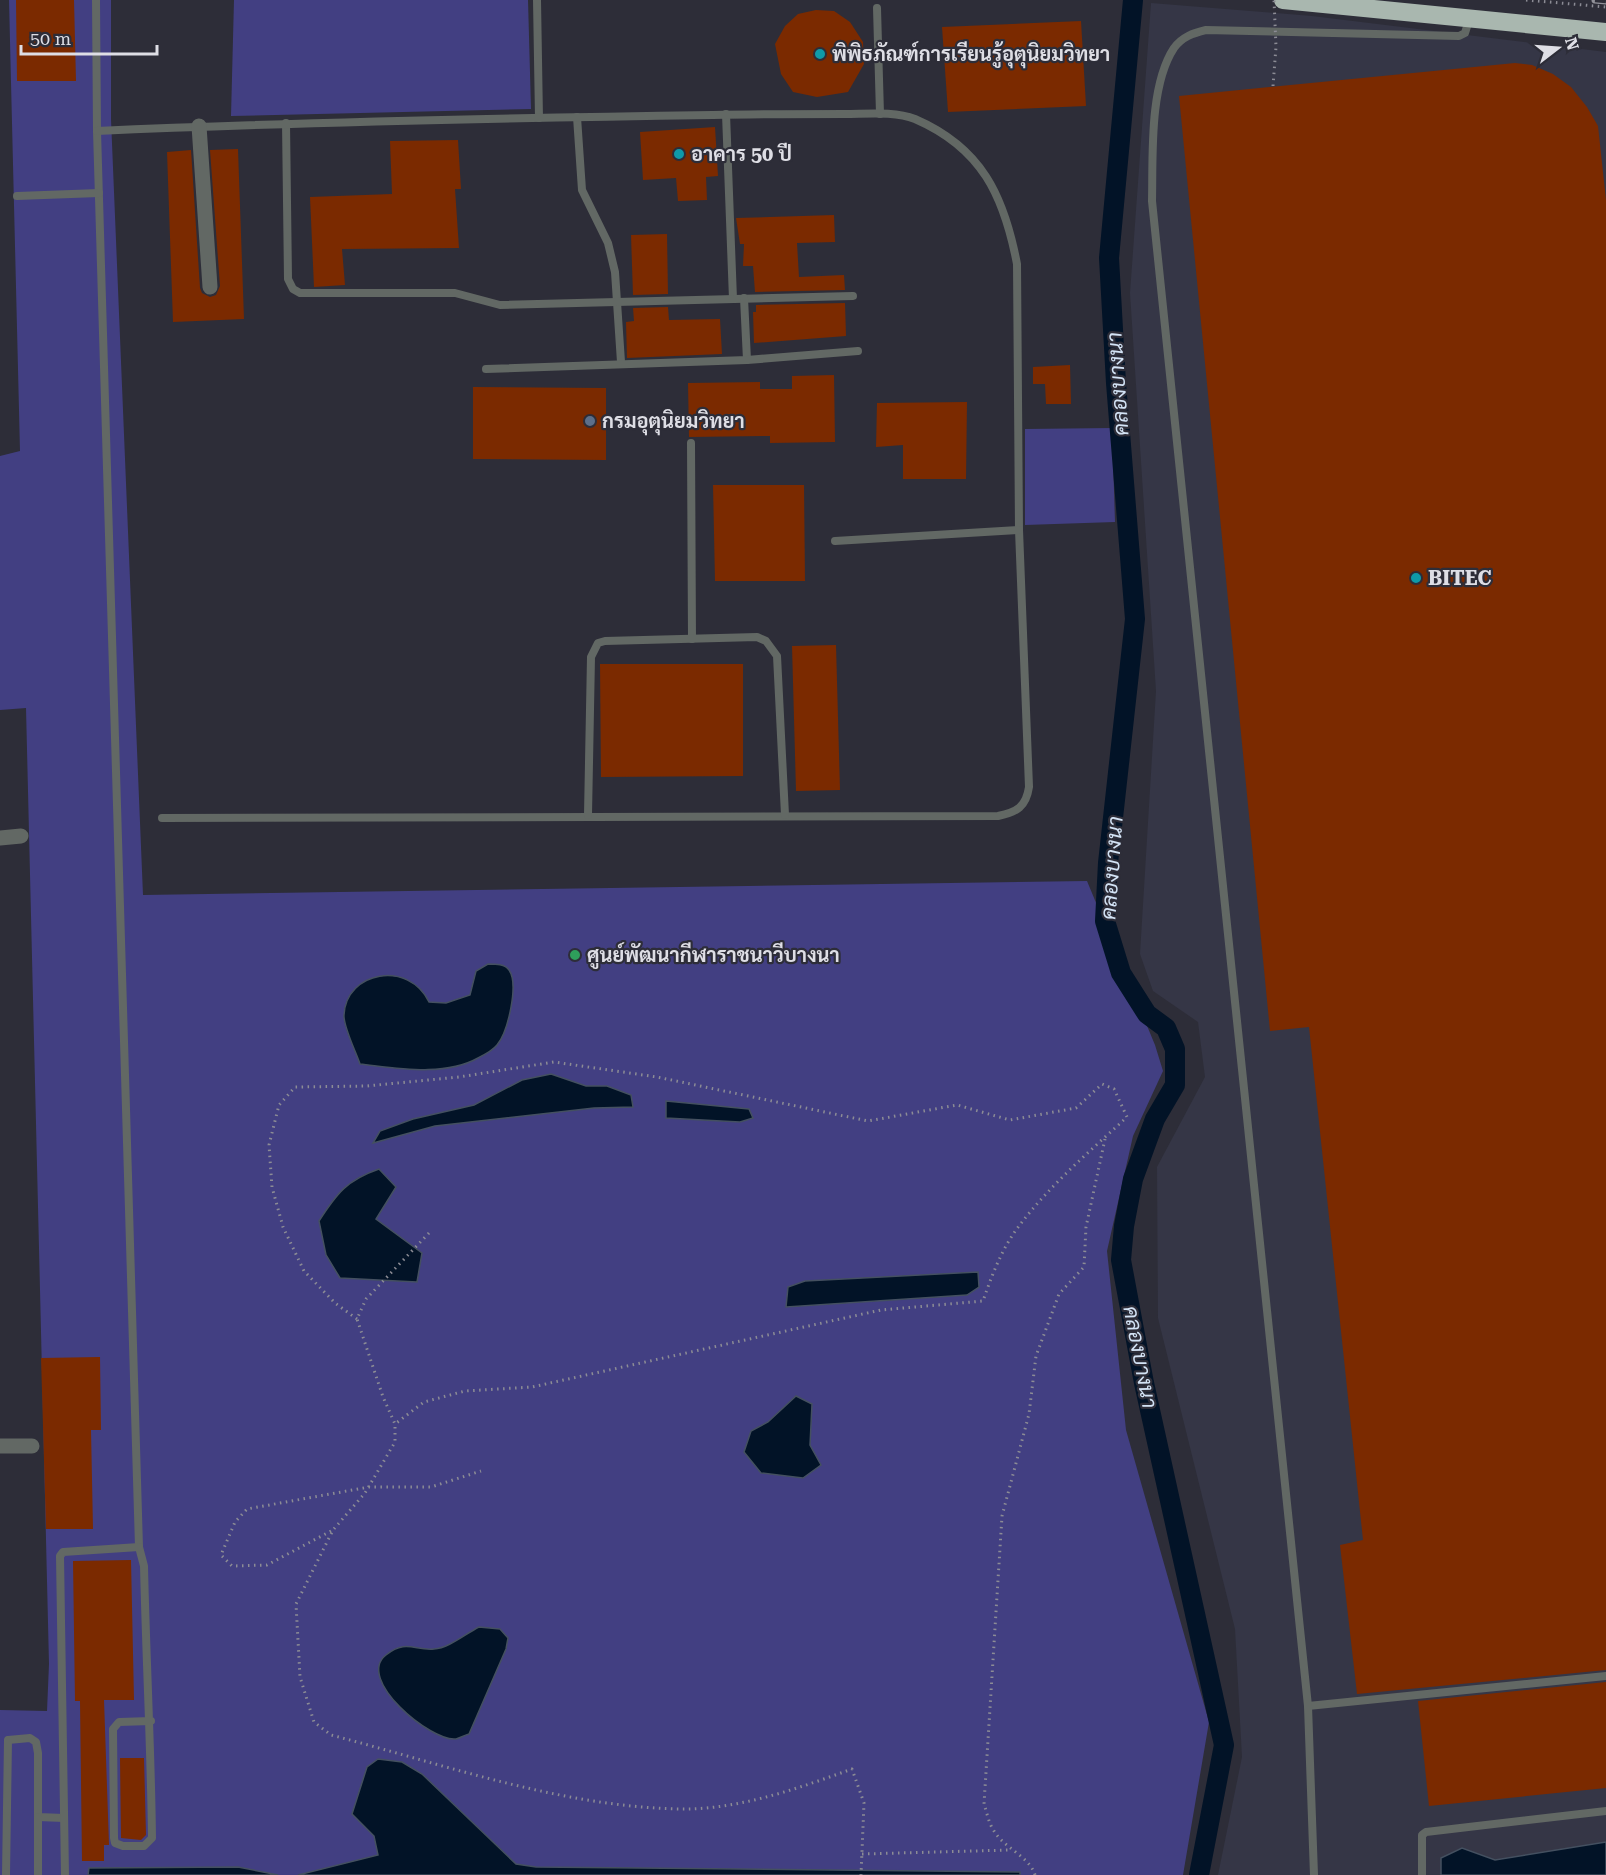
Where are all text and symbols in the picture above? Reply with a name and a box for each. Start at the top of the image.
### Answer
scale bar [21,18,158,56]
north arrow [1528,18,1588,78]
text: 50 m [30,28,71,49]
text: N [1561,35,1583,52]
place label: พิพิธภัณฑ์การเรียนรู้อุตุนิยมวิทยา [832,41,1110,69]
marker: พิพิธภัณฑ์การเรียนรู้อุตุนิยมวิทยา [813,47,827,61]
place label: อาคาร 50 ปี [691,142,792,166]
marker: อาคาร 50 ปี [672,147,686,161]
water label: คลองบางนา [1102,332,1134,436]
place label: กรมอุตุนิยมวิทยา [602,409,745,436]
marker: กรมอุตุนิยมวิทยา [583,414,597,428]
place label: BITEC [1428,566,1491,590]
marker: BITEC [1409,571,1423,585]
water label: คลองบางนา [1096,816,1128,920]
place label: ศูนย์พัฒนากีฬาราชนาวีบางนา [587,942,840,969]
marker: ศูนย์พัฒนากีฬาราชนาวีบางนา [568,948,582,962]
water label: คลองบางนา [1118,1304,1162,1410]

